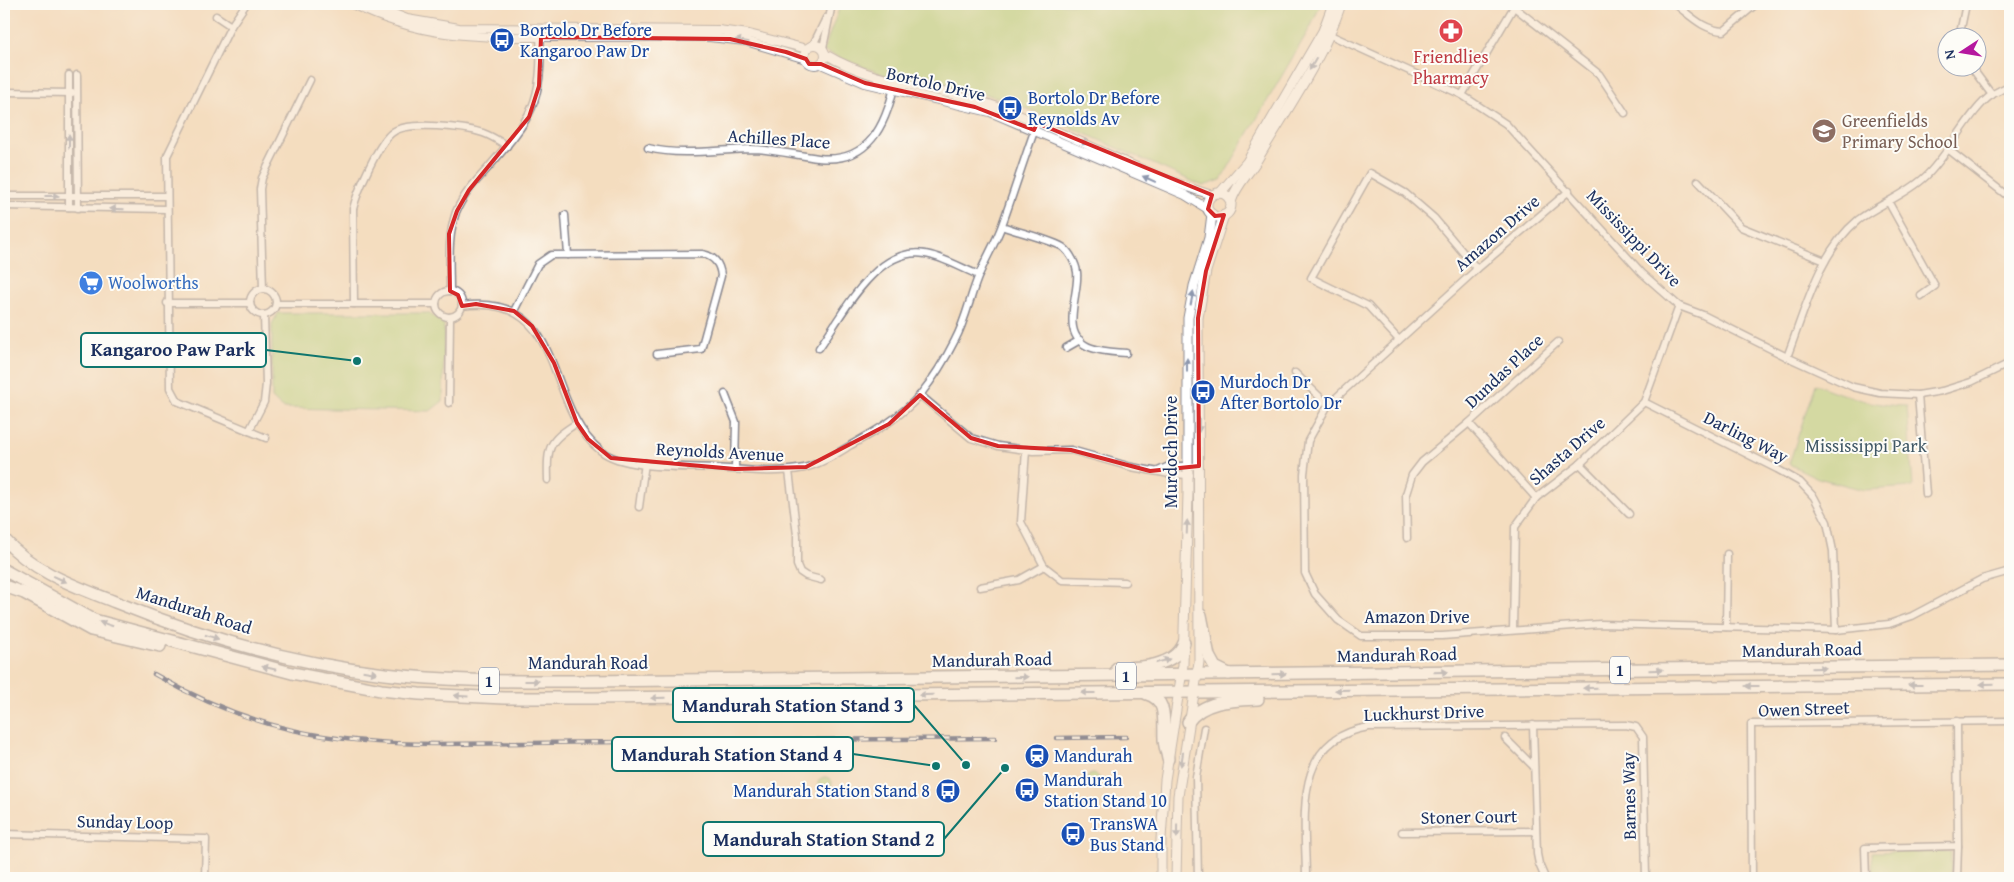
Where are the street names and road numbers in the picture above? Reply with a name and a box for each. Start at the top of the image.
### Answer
street label: Bortolo Drive [884,59,988,108]
street label: Achilles Place [727,121,831,156]
street label: Mississippi Drive [1580,182,1688,293]
street label: Amazon Drive [1448,188,1545,277]
street label: Dundas Place [1458,327,1549,414]
street label: Murdoch Drive [1157,396,1184,508]
street label: Darling Way [1699,404,1793,469]
street label: Shasta Drive [1522,410,1611,492]
street label: Reynolds Avenue [655,435,785,468]
street label: Mandurah Road [133,578,256,641]
street label: Amazon Drive [1364,603,1470,630]
street label: Mandurah Road [1742,635,1863,664]
street label: Mandurah Road [1337,640,1458,669]
street label: Mandurah Road [932,645,1053,674]
street label: Mandurah Road [528,649,648,676]
road number: 1 [1610,656,1630,684]
road number: 1 [1116,662,1136,689]
road number: 1 [479,668,499,694]
street label: Owen Street [1758,693,1851,724]
street label: Luckhurst Drive [1363,697,1485,728]
street label: Barnes Way [1614,752,1643,840]
street label: Stoner Court [1420,802,1518,831]
street label: Sunday Loop [77,807,174,836]

